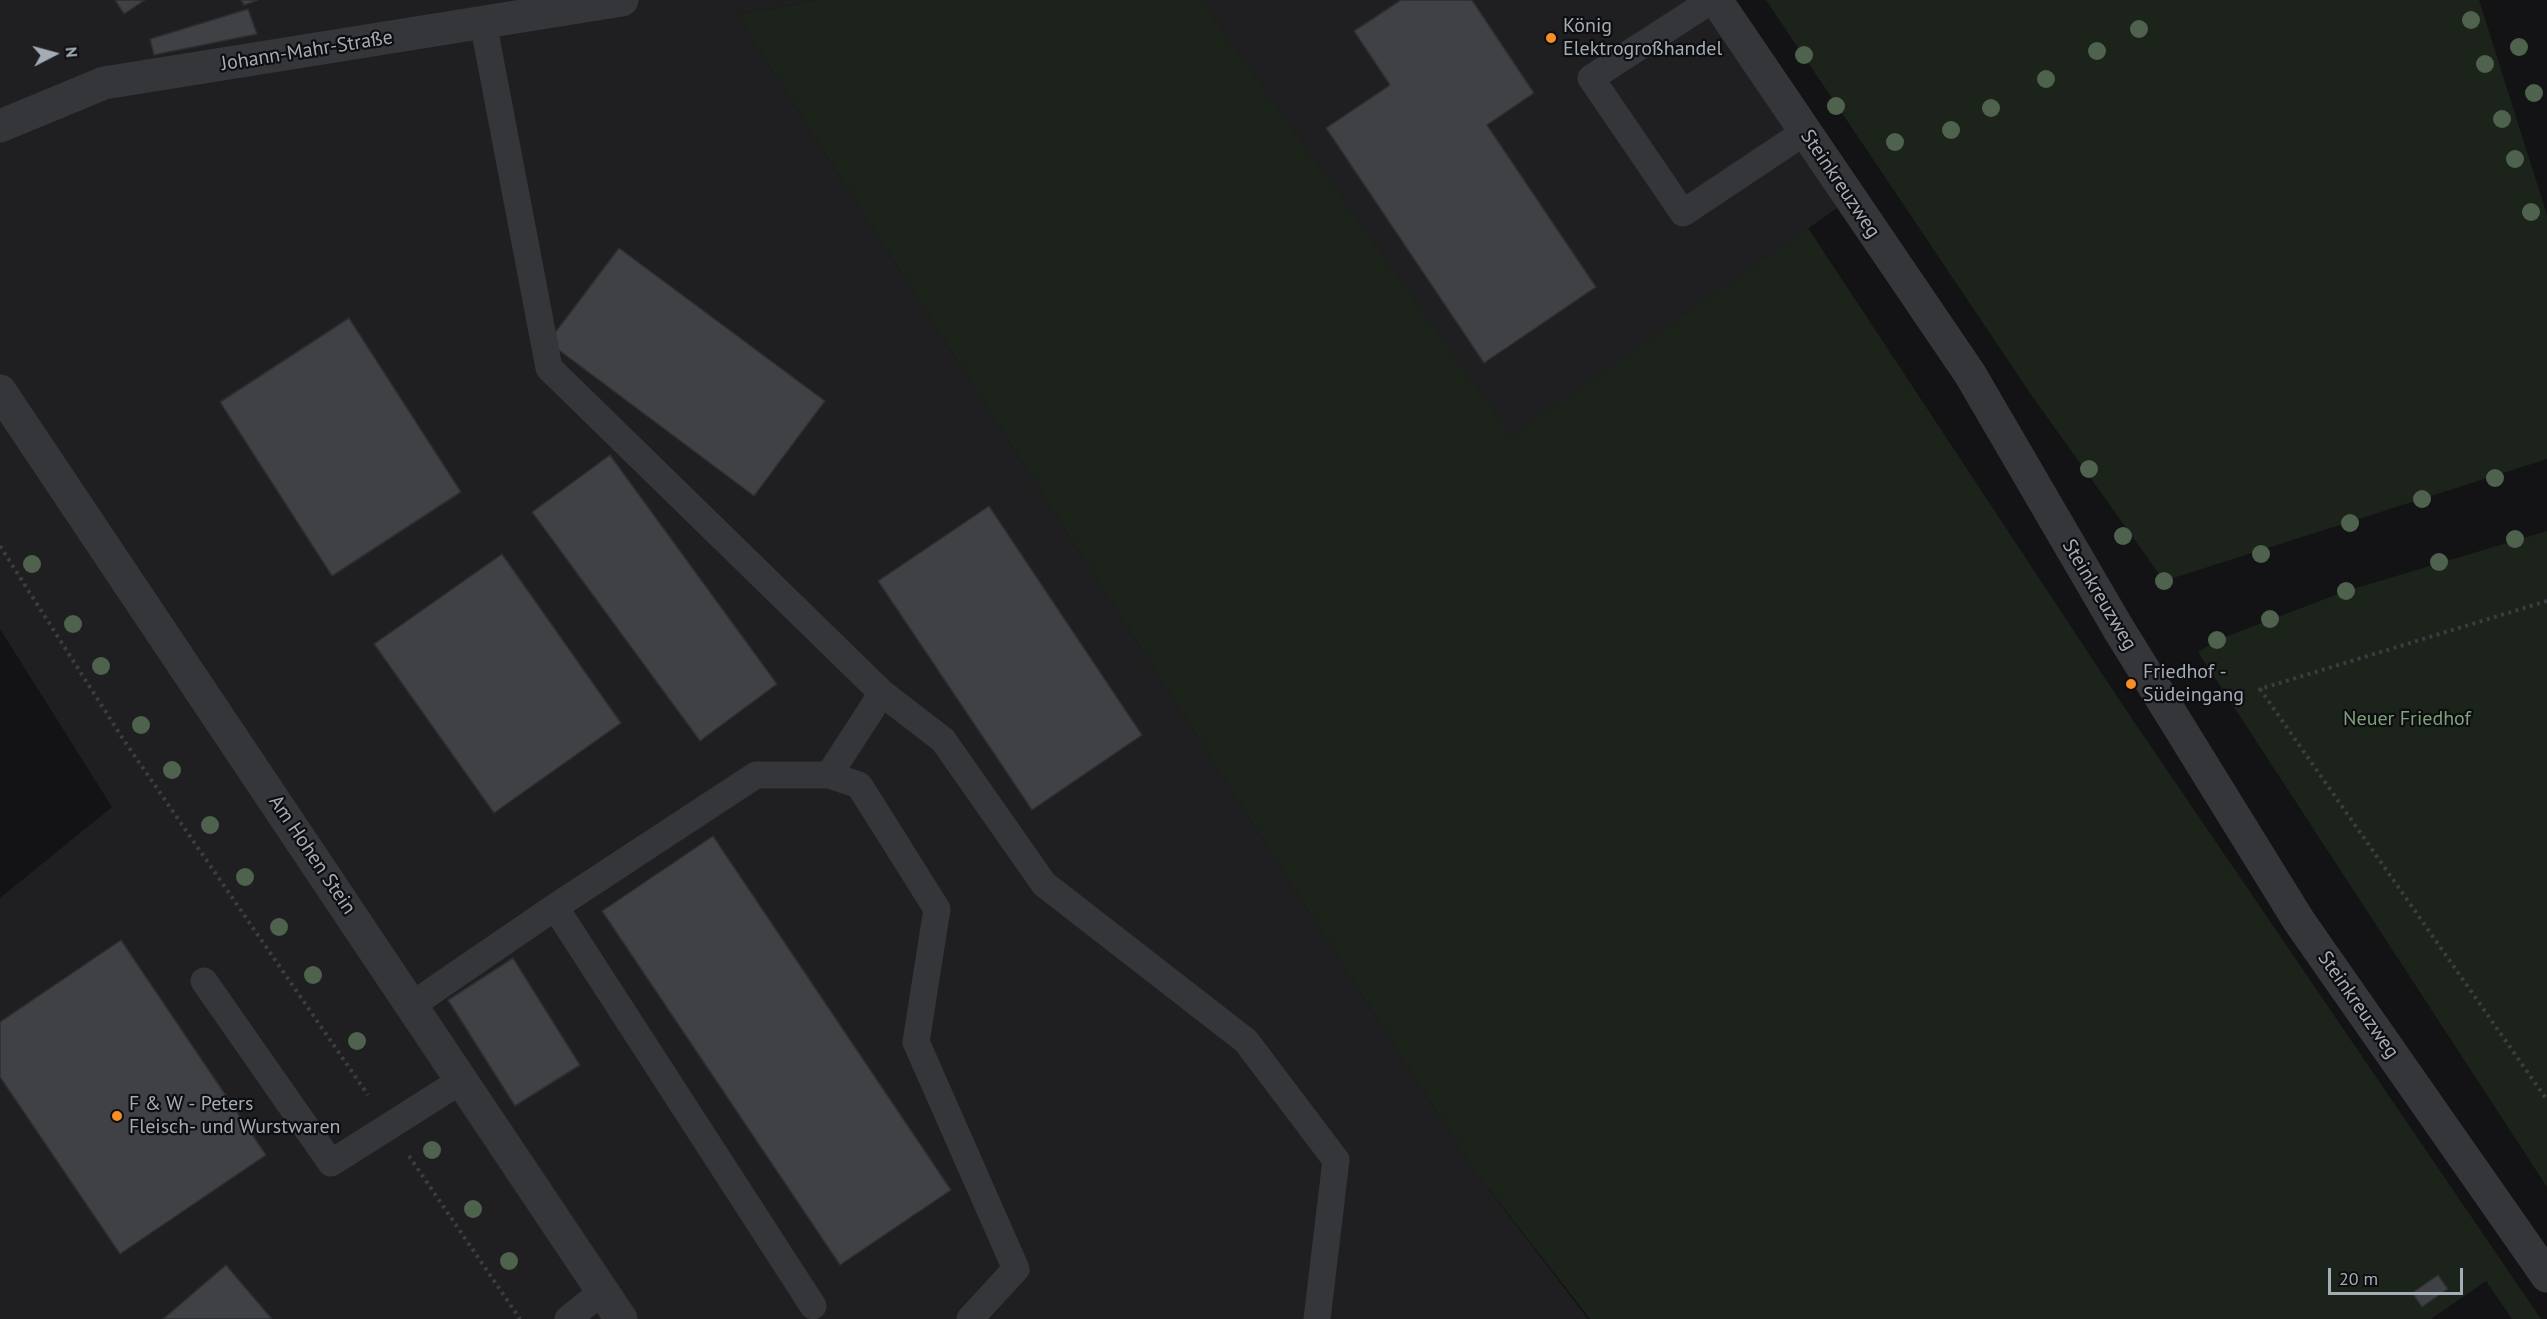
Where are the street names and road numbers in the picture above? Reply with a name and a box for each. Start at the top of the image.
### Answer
street label: Johann-Mahr-Straße [220,26,394,76]
street label: Steinkreuzweg [1795,125,1885,243]
street label: Steinkreuzweg [2057,535,2141,655]
street label: Am Hohen Stein [263,791,361,919]
street label: Steinkreuzweg [2312,947,2404,1063]

